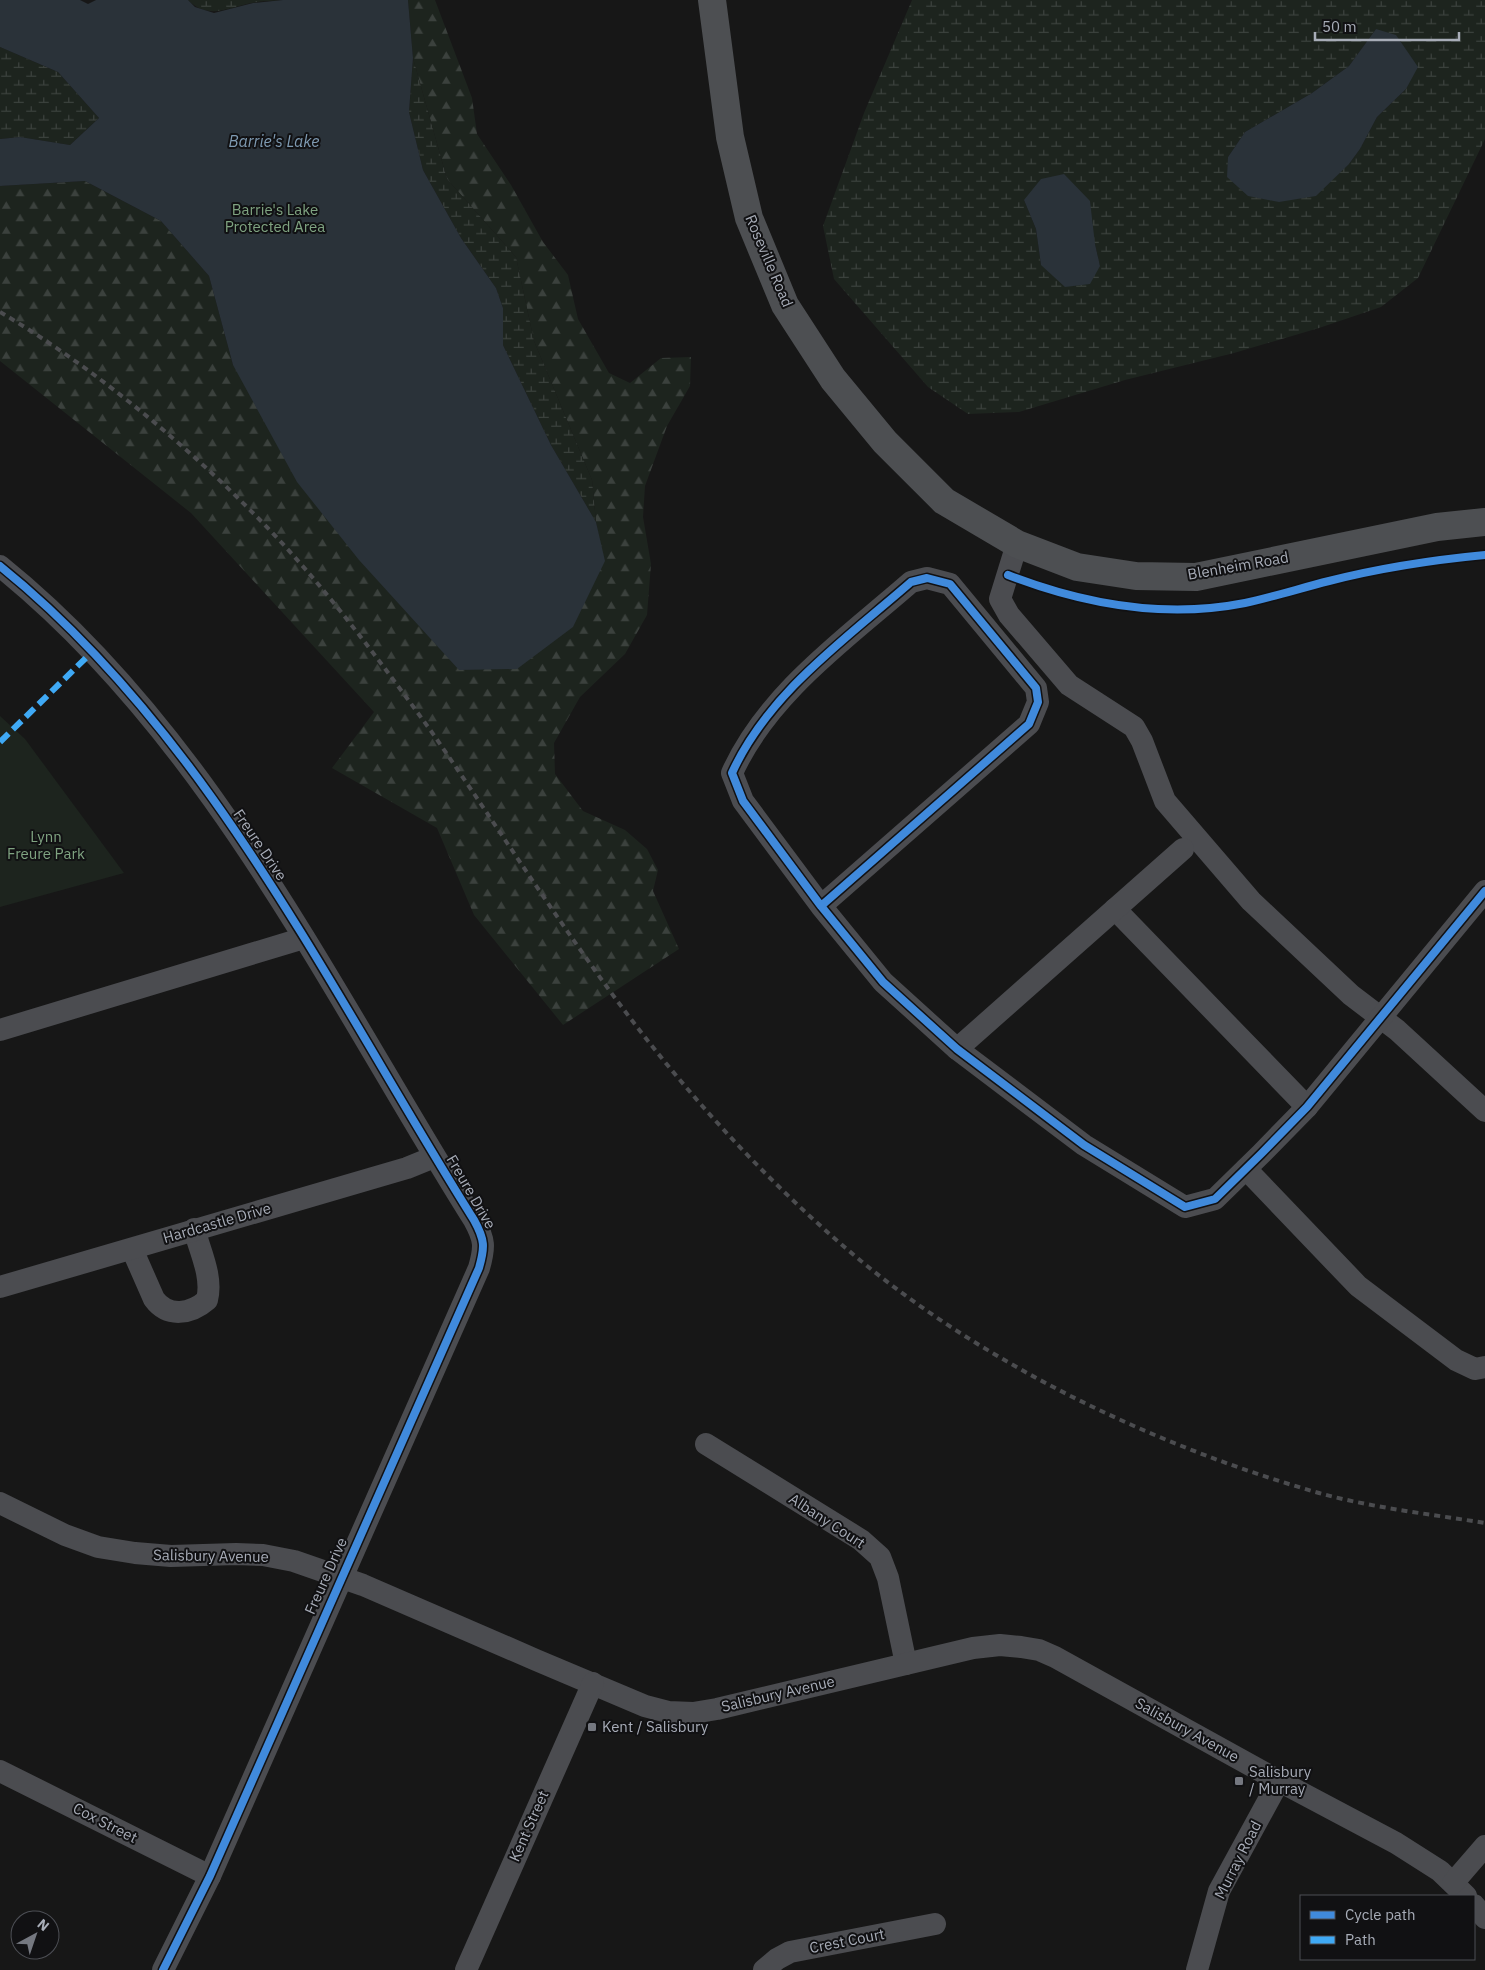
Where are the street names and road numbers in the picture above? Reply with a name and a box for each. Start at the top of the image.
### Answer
street label: Roseville Road [741,212,797,310]
street label: Blenheim Road [1186,547,1290,584]
street label: Freure Drive [230,805,291,884]
street label: Freure Drive [443,1151,500,1232]
street label: Hardcastle Drive [161,1198,273,1247]
street label: Albany Court [786,1489,869,1552]
street label: Freure Drive [300,1534,351,1617]
street label: Salisbury Avenue [153,1545,269,1566]
street label: Salisbury Avenue [719,1671,836,1716]
street label: Salisbury Avenue [1132,1693,1243,1766]
street label: Kent Street [504,1787,553,1864]
street label: Cox Street [70,1798,141,1847]
street label: Murray Road [1210,1818,1265,1902]
street label: Crest Court [808,1924,886,1957]

